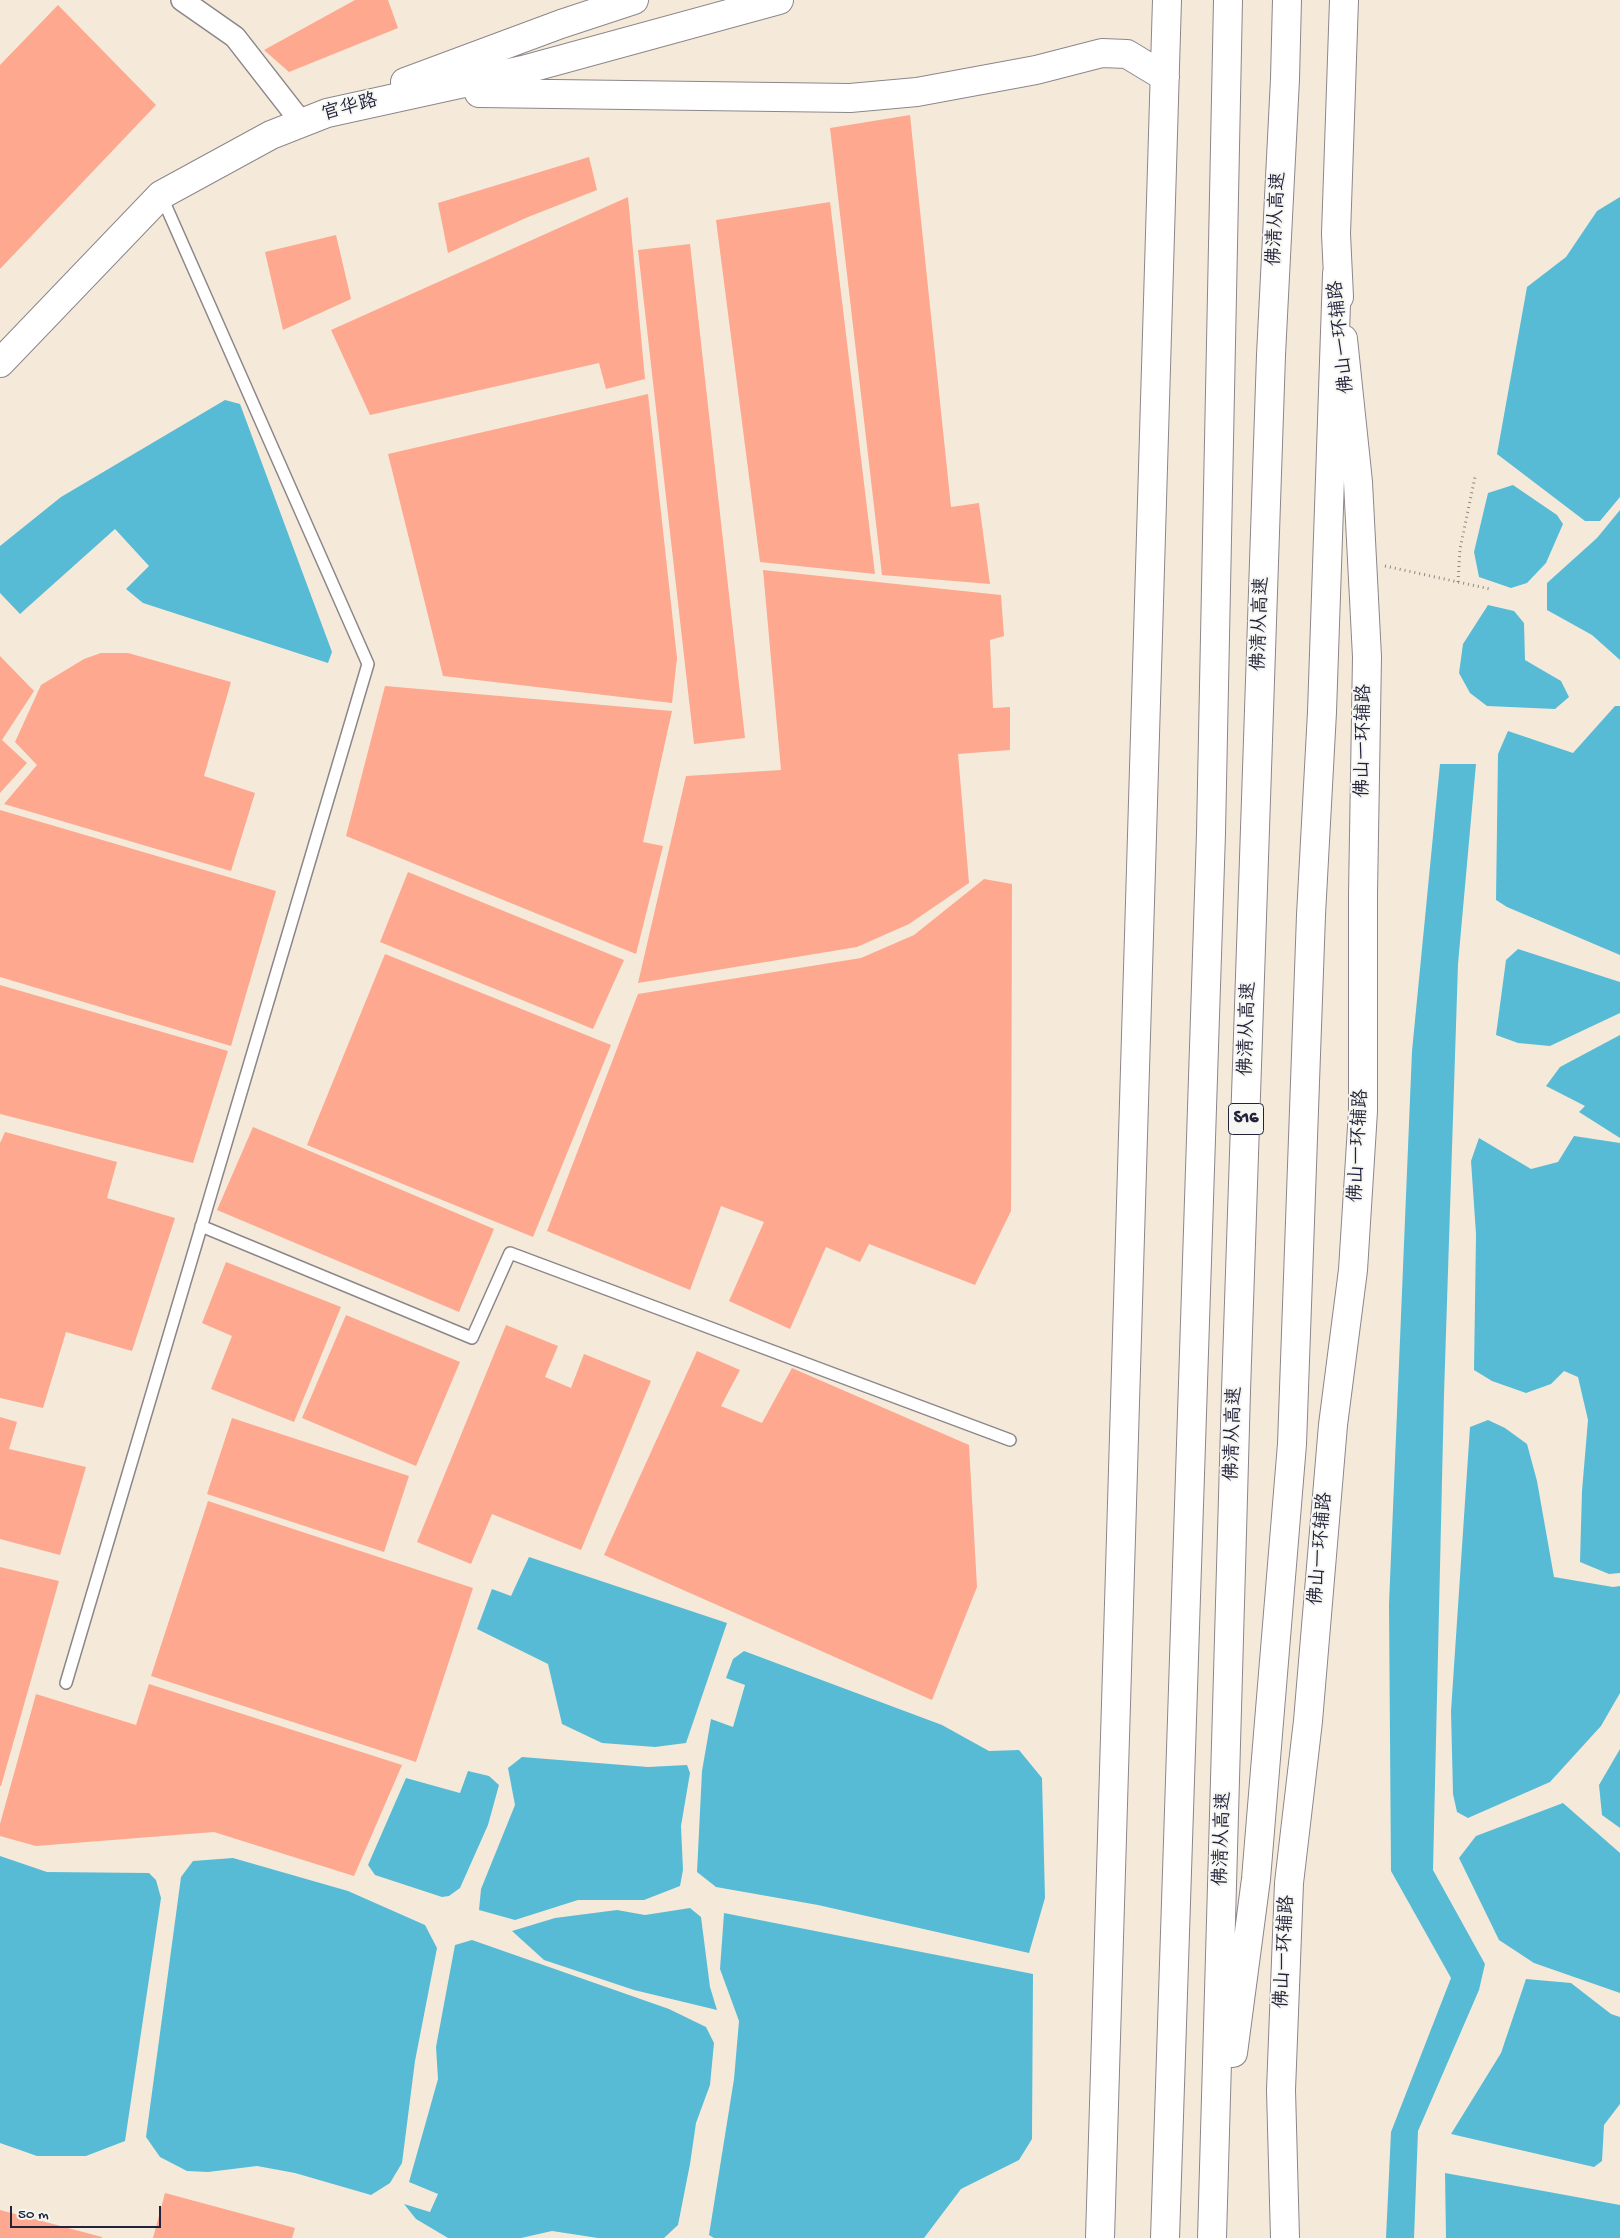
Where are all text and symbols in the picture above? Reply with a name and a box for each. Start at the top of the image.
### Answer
street label: 官华路 [320,91,380,127]
street label: 佛清从高速 [1264,171,1292,267]
street label: 佛山一环辅路 [1326,279,1360,395]
street label: 佛清从高速 [1249,576,1275,672]
street label: 佛山一环辅路 [1353,684,1377,798]
street label: 佛清从高速 [1236,981,1262,1077]
street label: 佛山一环辅路 [1346,1088,1374,1204]
road number: S16 [1228,1104,1264,1134]
street label: 佛清从高速 [1222,1386,1248,1482]
street label: 佛山一环辅路 [1306,1491,1338,1607]
street label: 佛清从高速 [1211,1791,1237,1887]
street label: 佛山一环辅路 [1272,1894,1300,2010]
scale bar [12,2196,164,2228]
text: 50 m [18,2206,49,2224]

